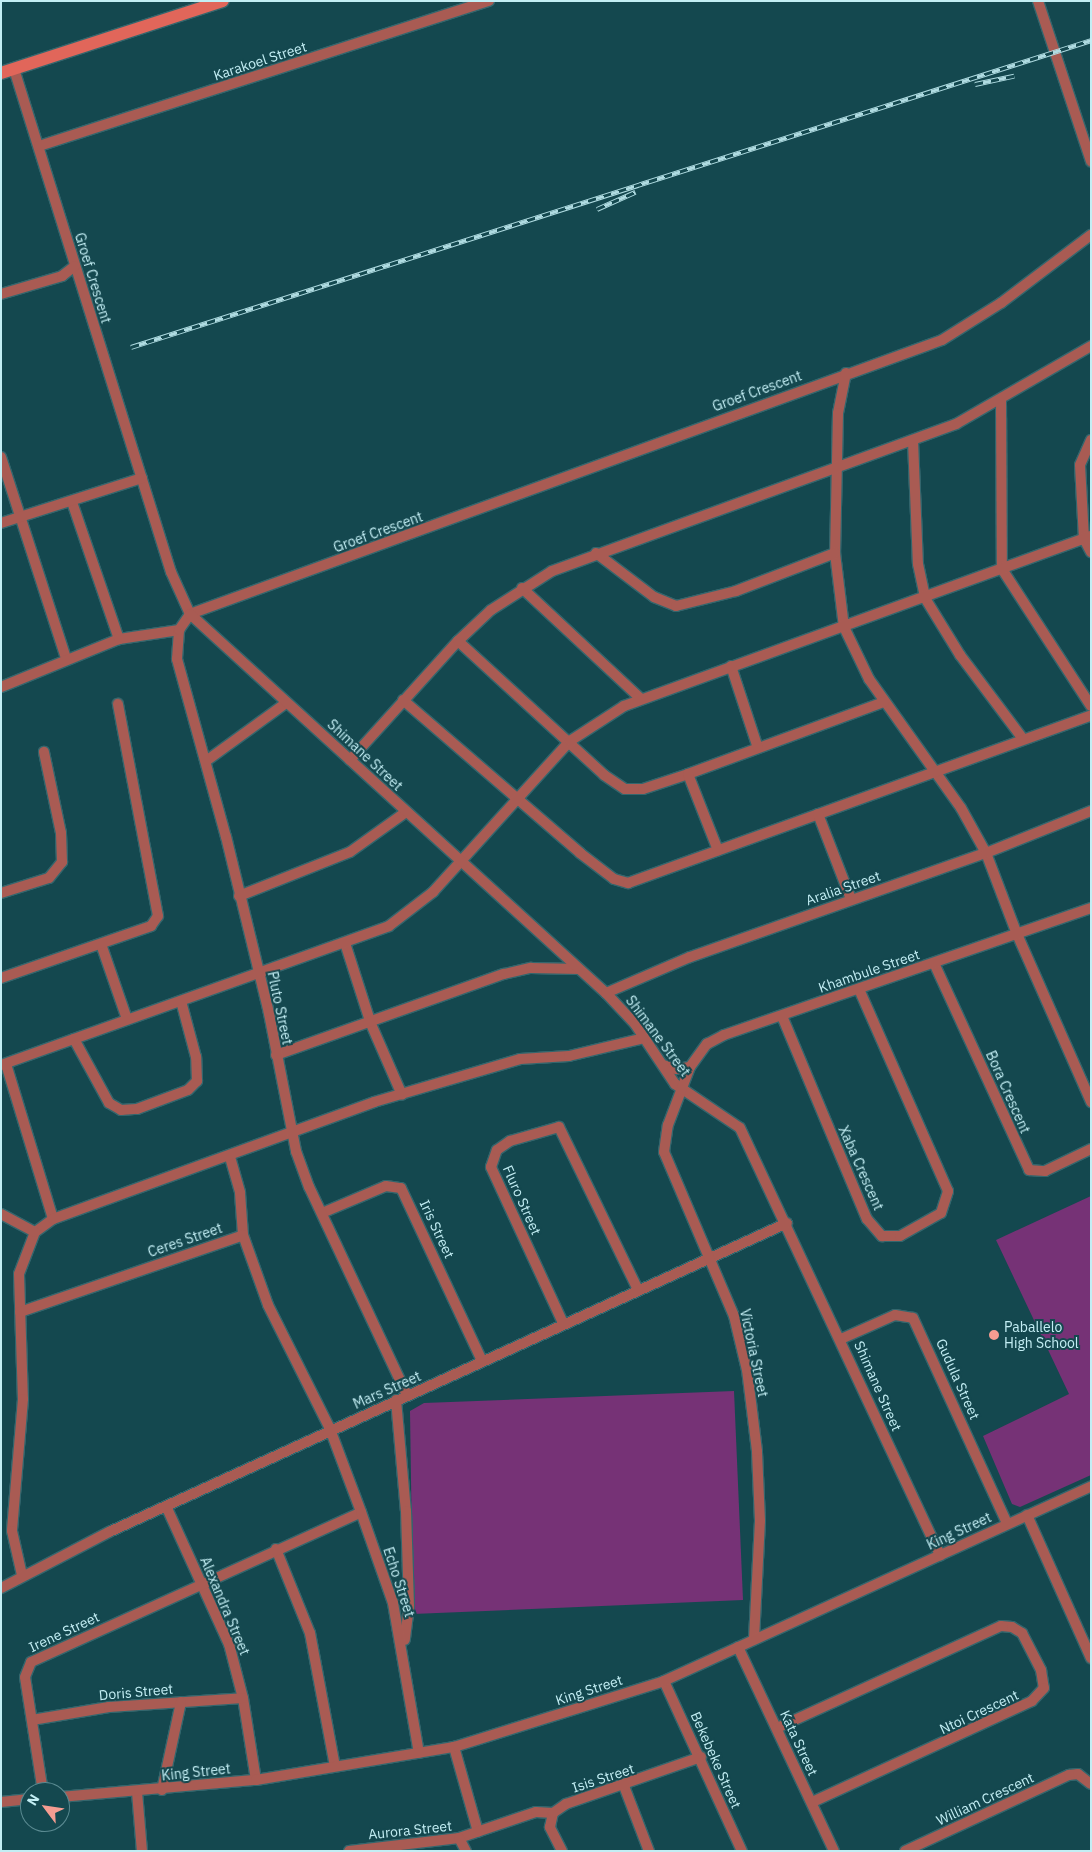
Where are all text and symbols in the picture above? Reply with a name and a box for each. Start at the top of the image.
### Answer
street label: Karakoel Street [211,38,309,84]
street label: Groef Crescent [71,231,115,325]
street label: Groef Crescent [710,367,804,415]
street label: Groef Crescent [331,508,425,556]
street label: Shimane Street [324,716,406,794]
street label: Aralia Street [803,867,883,909]
street label: Khambule Street [816,946,922,996]
street label: Pluto Street [264,970,296,1046]
street label: Shimane Street [622,992,694,1080]
street label: Bora Crescent [982,1048,1034,1136]
street label: Xaba Crescent [835,1123,887,1213]
street label: Fluro Street [499,1163,545,1237]
street label: Iris Street [416,1197,458,1261]
street label: Ceres Street [146,1219,224,1261]
street label: Victoria Street [736,1307,772,1399]
place label: Paballelo High School [1004,1319,1079,1351]
marker: Paballelo High School [988,1329,1000,1341]
street label: Gudula Street [933,1336,983,1422]
street label: Shimane Street [851,1338,905,1434]
street label: Mars Street [350,1368,424,1412]
street label: King Street [924,1509,994,1553]
street label: Echo Street [380,1545,418,1619]
street label: Alexandra Street [197,1554,253,1658]
street label: Irene Street [26,1608,102,1656]
street label: King Street [553,1671,625,1709]
street label: Doris Street [98,1680,174,1704]
street label: Ntoi Crescent [937,1686,1021,1738]
street label: Kata Street [777,1708,821,1778]
street label: Bekebeke Street [687,1709,745,1811]
street label: King Street [161,1760,231,1784]
street label: Isis Street [570,1760,636,1796]
street label: William Crescent [934,1769,1036,1829]
north arrow [20,1782,70,1832]
text: N [23,1791,43,1809]
street label: Aurora Street [367,1817,453,1843]

